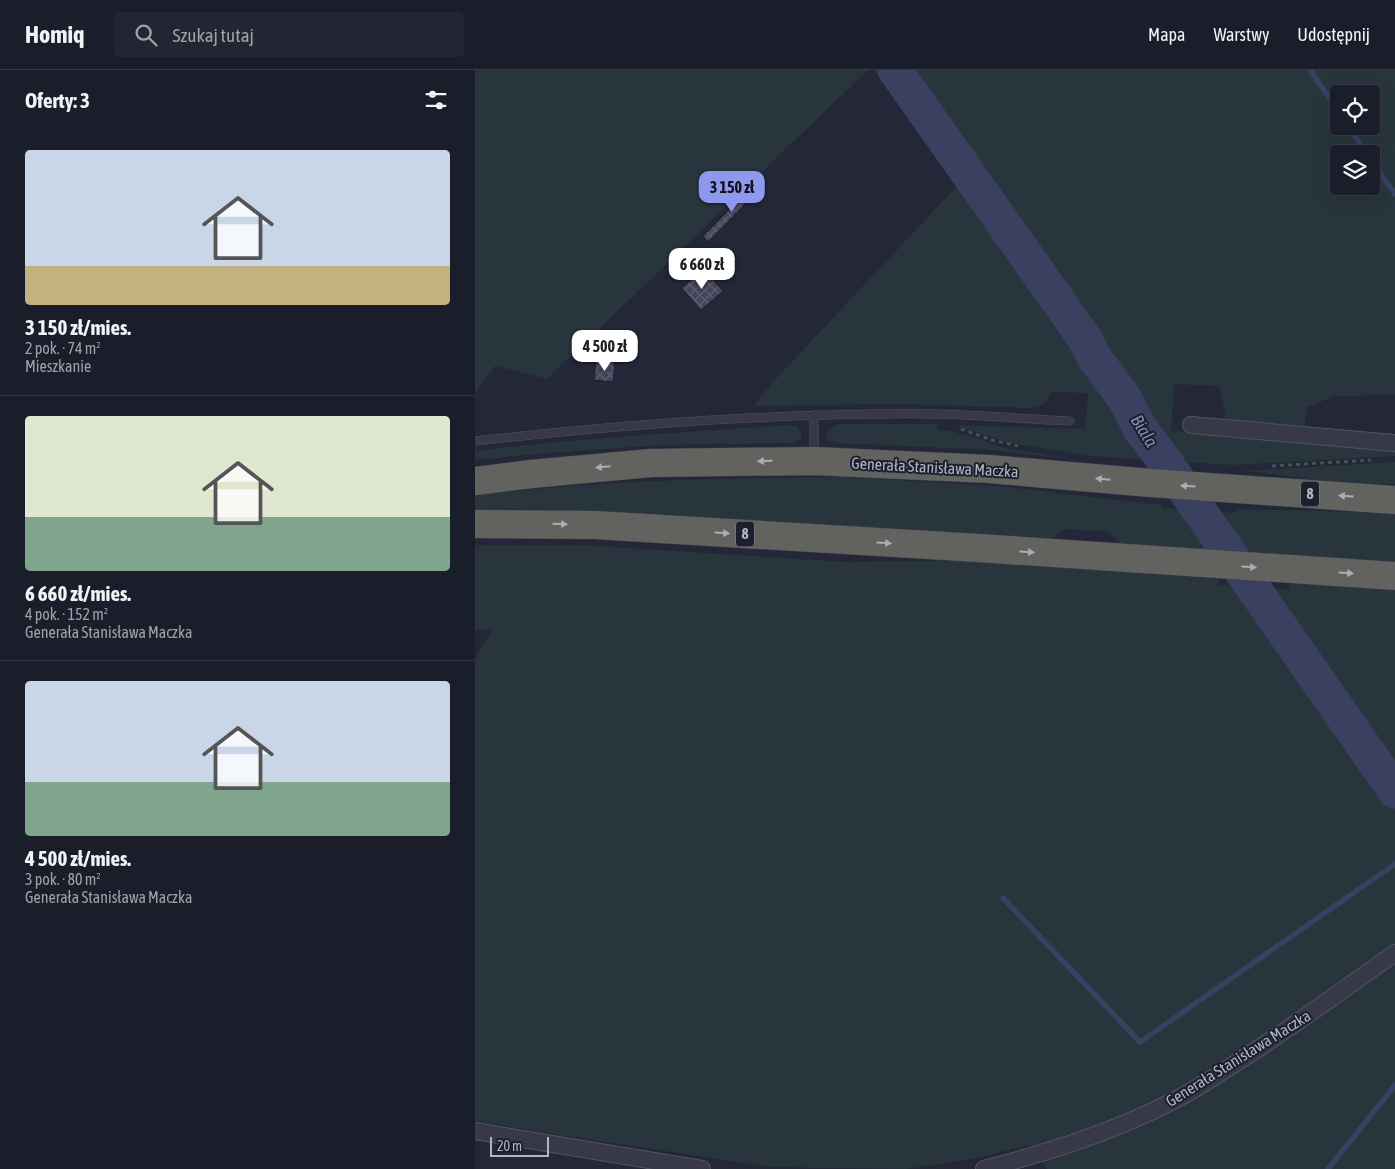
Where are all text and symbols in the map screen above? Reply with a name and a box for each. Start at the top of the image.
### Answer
search box [114,12,464,57]
text: Homiq [25,21,84,48]
icon: search [132,21,160,49]
text: Szukaj tutaj [172,24,254,46]
text: Mapa [1148,24,1185,45]
text: Warstwy [1213,24,1269,45]
text: Udostępnij [1297,24,1370,45]
map controls [1330,85,1380,195]
button: locate [1330,85,1380,135]
icon: filters [422,86,450,114]
text: Oferty: 3 [25,88,90,112]
button: layers [1330,145,1380,195]
pin: 3 150 zł [680,170,784,213]
text: 3 150 zł [710,178,754,196]
icon: home [193,183,283,273]
pin: 6 660 zł [650,248,754,290]
text: 6 660 zł [680,255,724,273]
text: 3 150 zł/mies. [25,315,131,339]
pin: 4 500 zł [553,330,657,372]
text: 4 500 zł [583,337,627,355]
text: 2 pok. · 74 m² [25,339,101,357]
text: Mieszkanie [25,357,91,375]
water label: Biala [1127,411,1163,451]
icon: home [193,448,283,538]
street label: Generała Stanisława Maczka [851,454,1019,480]
one-way arrow [757,458,773,466]
one-way arrow [595,464,611,472]
one-way arrow [1095,475,1111,483]
one-way arrow [1180,481,1196,489]
road number: 8 [1301,482,1319,506]
one-way arrow [1338,492,1354,500]
one-way arrow [552,521,568,529]
road number: 8 [736,522,754,546]
one-way arrow [714,529,730,537]
one-way arrow [876,539,892,547]
one-way arrow [1020,548,1036,556]
one-way arrow [1241,563,1257,571]
one-way arrow [1338,569,1354,577]
text: 6 660 zł/mies. [25,581,131,605]
text: 4 pok. · 152 m² [25,605,108,623]
text: Generała Stanisława Maczka [25,623,192,641]
icon: home [193,713,283,803]
text: 4 500 zł/mies. [25,846,131,870]
text: 3 pok. · 80 m² [25,870,101,888]
text: Generała Stanisława Maczka [25,888,192,906]
street label: Generała Stanisława Maczka [1162,1006,1314,1110]
scale bar [490,1134,549,1157]
text: 20 m [497,1138,522,1154]

